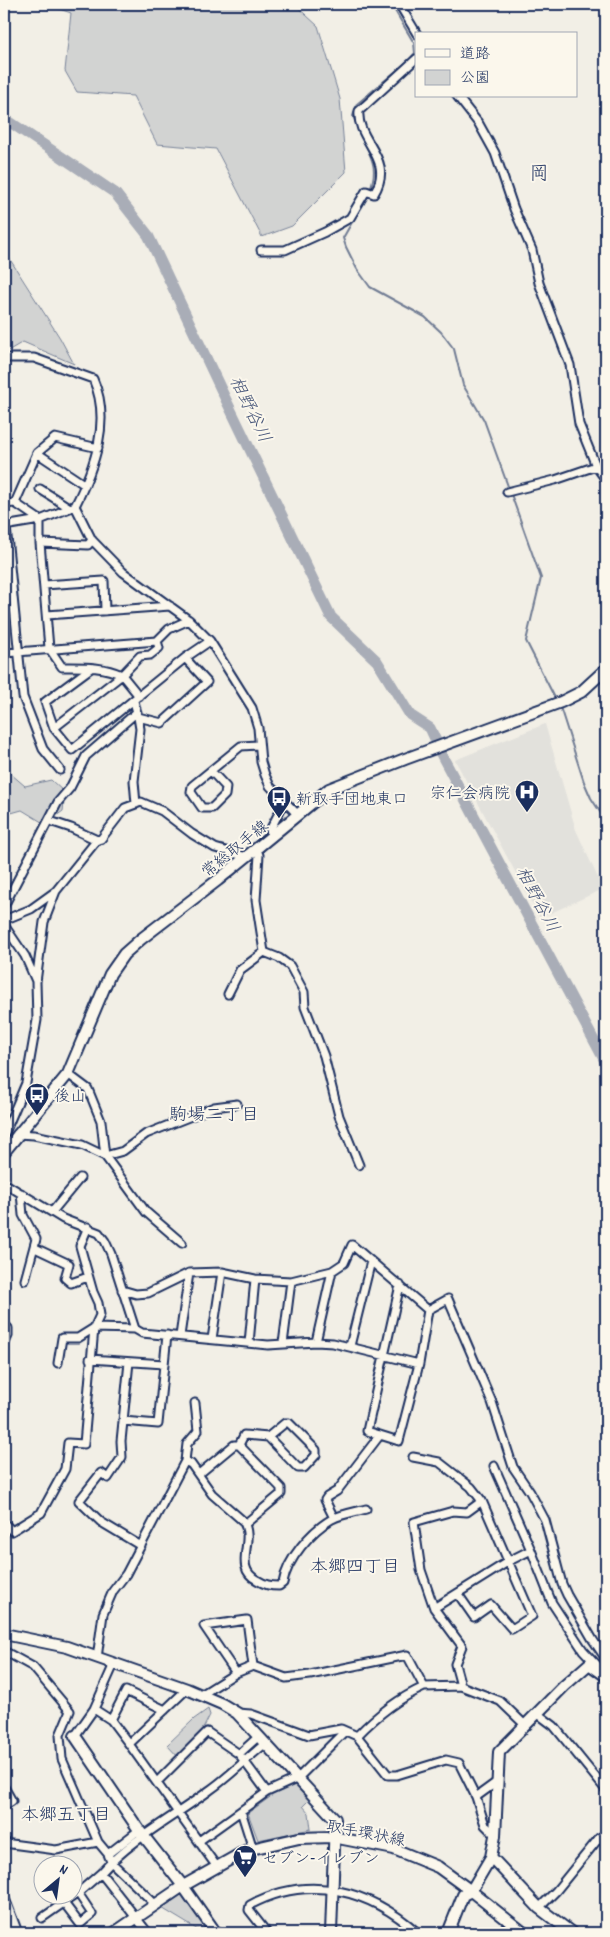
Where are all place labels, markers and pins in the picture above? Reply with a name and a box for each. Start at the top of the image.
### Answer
hospital icon: 宗仁会病院 [514,779,540,813]
place label: 宗仁会病院 [430,783,510,806]
bus stop icon: 新取手団地東口 [266,785,292,819]
place label: 新取手団地東口 [296,789,408,812]
bus stop icon: 後山 [24,1082,50,1116]
place label: 後山 [54,1086,86,1109]
supermarket icon: セブン-イレブン [232,1844,258,1878]
place label: セブン-イレブン [262,1848,379,1871]

